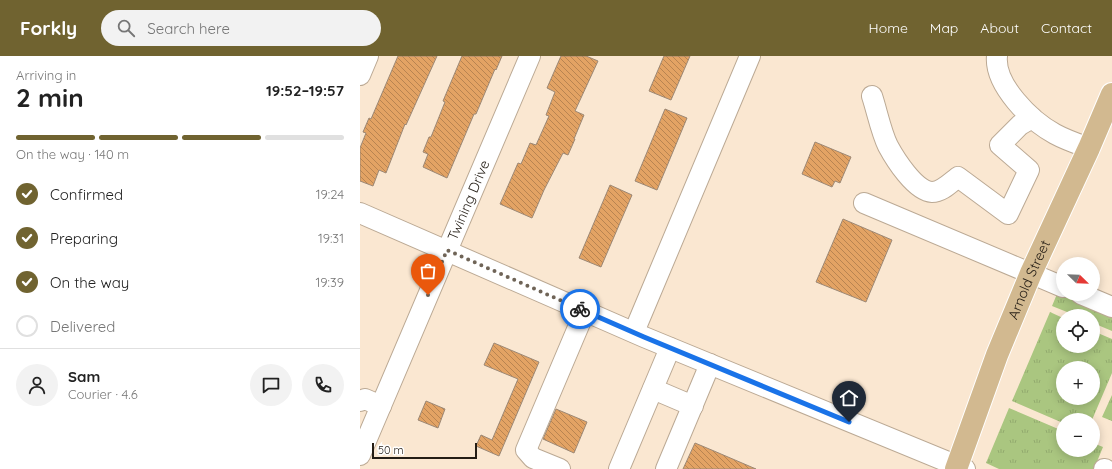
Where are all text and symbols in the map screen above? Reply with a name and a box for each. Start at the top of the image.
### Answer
search box [101,10,381,46]
text: Forkly [20,16,77,40]
icon: search [115,17,137,39]
text: Search here [147,19,230,38]
text: Home [869,19,908,37]
text: Map [930,19,958,37]
text: About [980,19,1019,37]
text: Contact [1041,19,1092,37]
text: Arriving in [16,67,76,83]
text: 2 min [16,81,84,114]
text: 19:52–19:57 [266,81,344,100]
text: On the way · 140 m [16,146,129,162]
street label: Twining Drive [443,157,494,243]
icon: check [16,183,38,205]
text: Confirmed [50,185,123,204]
text: 19:24 [316,186,344,202]
icon: check [16,227,38,249]
text: Preparing [50,229,118,248]
text: 19:31 [318,230,344,246]
street label: Arnold Street [1004,237,1054,322]
pin [411,254,445,295]
north arrow [1056,257,1100,301]
map controls [1056,257,1100,457]
icon: bag [417,260,439,282]
icon: check [16,271,38,293]
text: On the way [50,273,129,292]
text: 19:39 [315,274,344,290]
courier [560,289,600,329]
icon: bike [569,298,591,320]
button: locate [1056,309,1100,353]
text: Delivered [50,317,115,336]
button: + [1056,361,1100,405]
button: person [16,364,58,406]
button: chat [250,364,292,406]
button: phone [302,364,344,406]
text: Sam [68,367,100,386]
pin [832,381,866,422]
text: Courier · 4.6 [68,386,138,402]
icon: home [838,387,860,409]
button: − [1056,413,1100,457]
scale bar [372,441,477,460]
text: 50 m [378,443,404,457]

